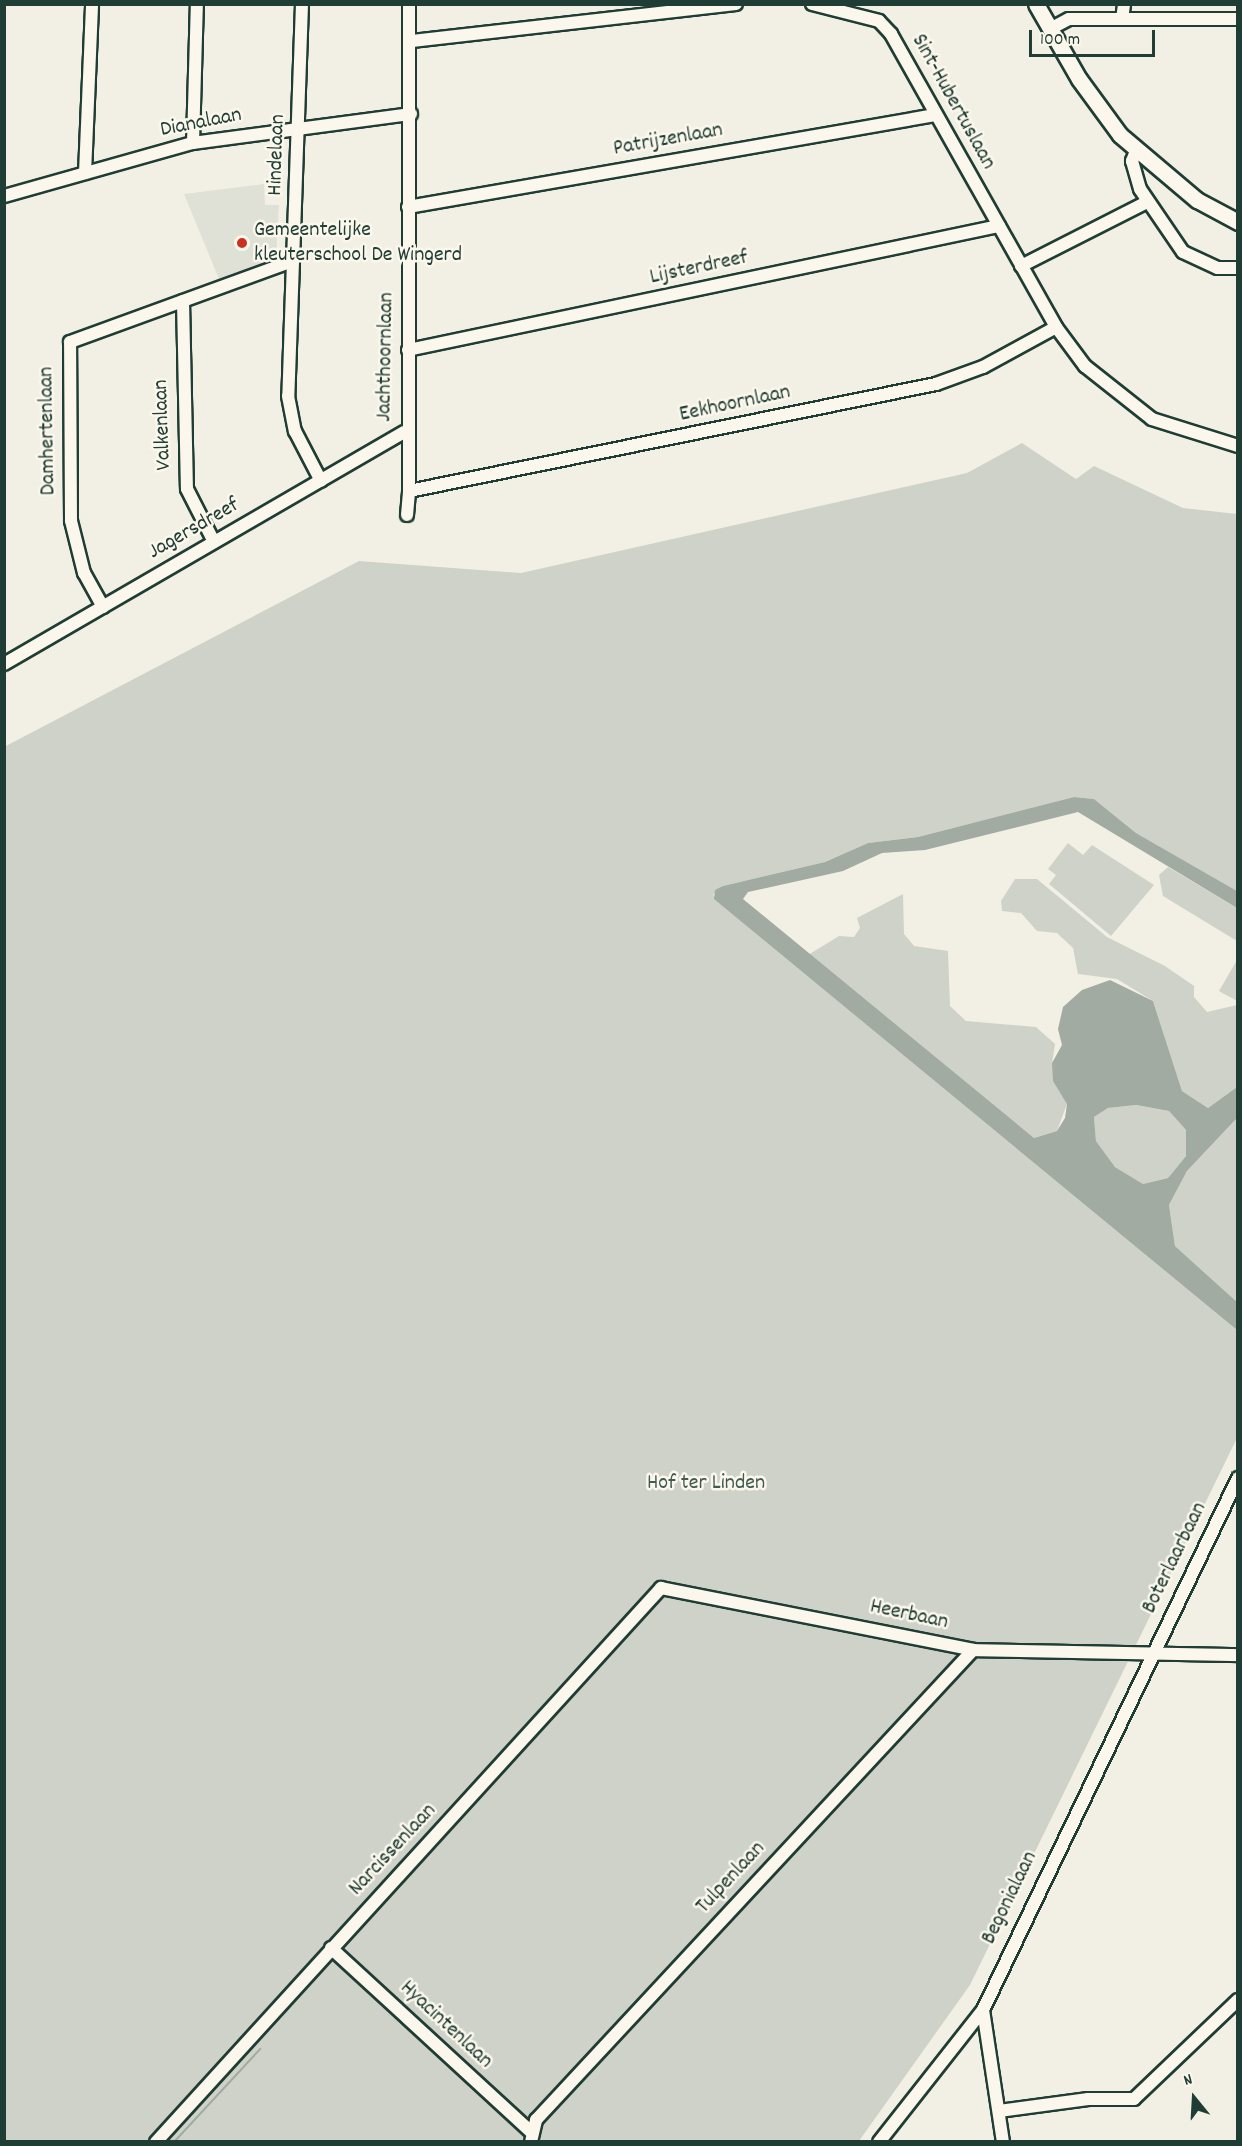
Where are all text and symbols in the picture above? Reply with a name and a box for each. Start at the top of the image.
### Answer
scale bar [1032,18,1158,56]
text: 100 m [1040,28,1080,53]
street label: Sint-Hubertuslaan [905,30,1001,174]
street label: Dianalaan [158,102,244,144]
street label: Hindelaan [262,114,292,196]
street label: Patrijzenlaan [611,117,725,163]
place label: Gemeentelijke kleuterschool De Wingerd [254,217,462,268]
marker: Gemeentelijke kleuterschool De Wingerd [235,236,249,250]
street label: Lijsterdreef [648,245,750,291]
street label: Jachthoornlaan [372,292,400,422]
street label: Damhertenlaan [34,366,62,496]
street label: Valkenlaan [148,379,178,471]
street label: Eekhoornlaan [677,379,793,429]
street label: Jagersdreef [144,492,244,566]
park label: Hof ter Linden [647,1471,765,1497]
street label: Boterlaarbaan [1137,1498,1213,1618]
street label: Heerbaan [868,1594,950,1636]
street label: Narcissenlaan [344,1798,442,1902]
street label: Tulpenlaan [691,1836,771,1920]
street label: Begonialaan [976,1847,1044,1949]
street label: Hyacintenlaan [394,1975,498,2075]
north arrow [1164,2068,1224,2128]
text: N [1181,2068,1196,2093]

